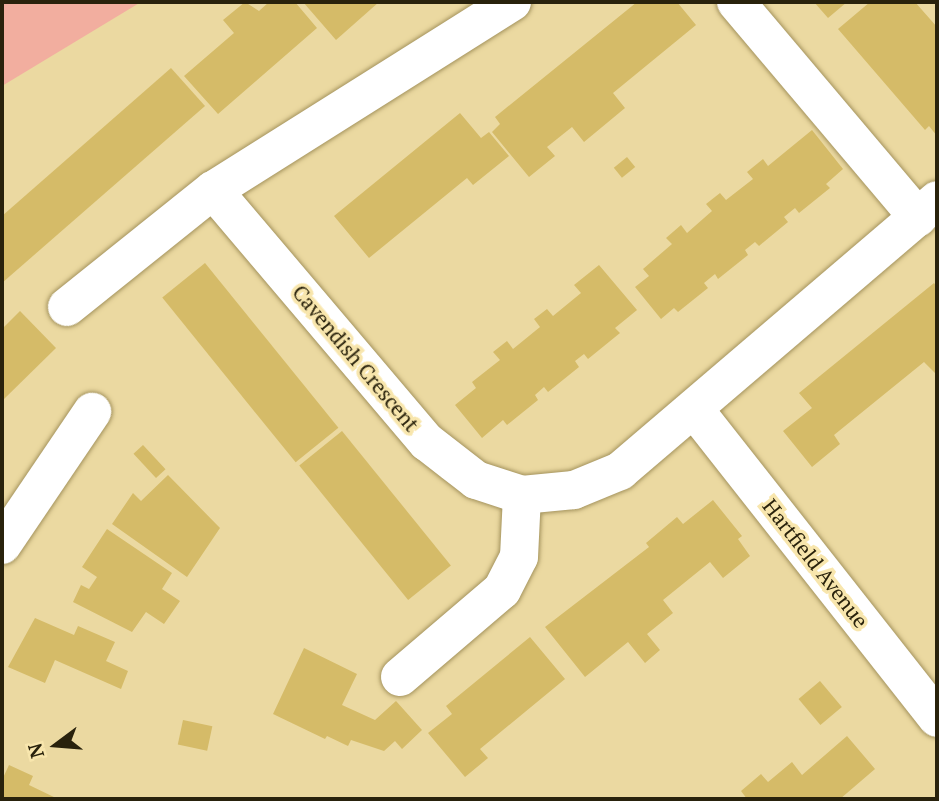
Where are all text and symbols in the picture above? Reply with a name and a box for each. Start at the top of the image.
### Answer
street label: Cavendish Crescent [287,280,425,436]
street label: Hartfield Avenue [758,493,874,633]
north arrow [21,710,91,780]
text: N [21,741,49,761]

